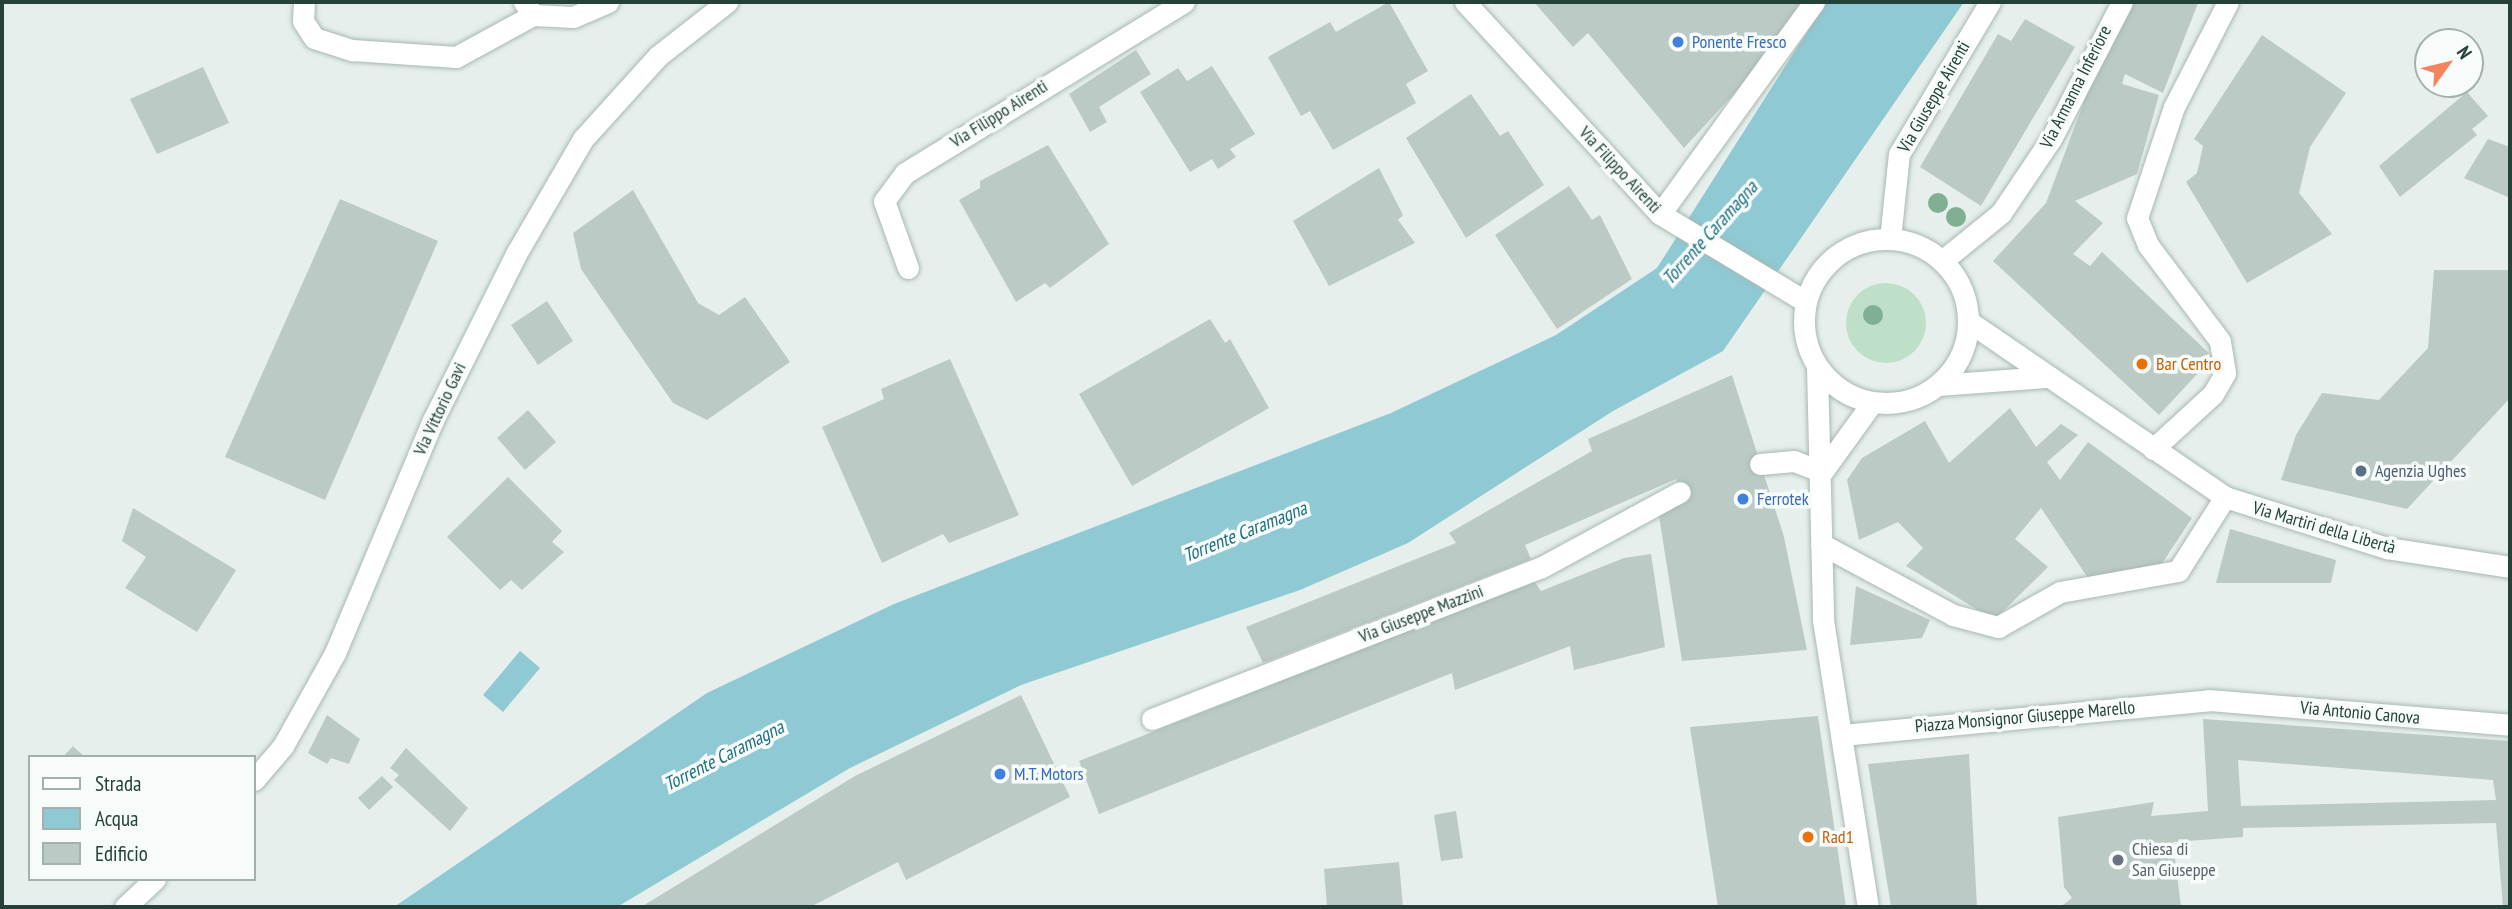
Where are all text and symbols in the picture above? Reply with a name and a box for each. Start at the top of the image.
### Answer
street label: Via Armanna Inferiore [2036,22,2116,152]
north arrow [2414,28,2484,98]
place label: Ponente Fresco [1692,31,1786,53]
marker: Ponente Fresco [1670,34,1686,50]
street label: Via Giuseppe Airenti [1893,37,1975,157]
text: N [2452,41,2478,63]
street label: Via Filippo Airenti [946,75,1052,153]
street label: Via Filippo Airenti [1574,122,1666,218]
water label: Torrente Caramagna [1658,177,1762,289]
place label: Bar Centro [2156,353,2221,375]
marker: Bar Centro [2134,356,2150,372]
street label: Via Vittorio Gavi [409,359,471,459]
place label: Agenzia Ughes [2375,460,2466,482]
marker: Agenzia Ughes [2353,463,2369,479]
place label: Ferrotek [1757,488,1809,510]
marker: Ferrotek [1735,491,1751,507]
water label: Torrente Caramagna [1180,497,1310,567]
street label: Via Martiri della Libertà [2250,497,2398,559]
street label: Via Giuseppe Mazzini [1356,580,1486,648]
street label: Piazza Monsignor Giuseppe Marello [1914,697,2136,737]
street label: Via Antonio Canova [2299,697,2421,729]
water label: Torrente Caramagna [660,716,788,796]
legend [28,755,256,881]
place label: M.T. Motors [1014,763,1085,785]
marker: M.T. Motors [992,766,1008,782]
text: Strada [95,770,141,797]
text: Acqua [95,805,138,832]
place label: Rad1 [1822,826,1854,848]
marker: Rad1 [1800,829,1816,845]
place label: Chiesa di San Giuseppe [2132,839,2216,882]
text: Edificio [95,840,148,867]
marker: Chiesa di San Giuseppe [2110,852,2126,868]

